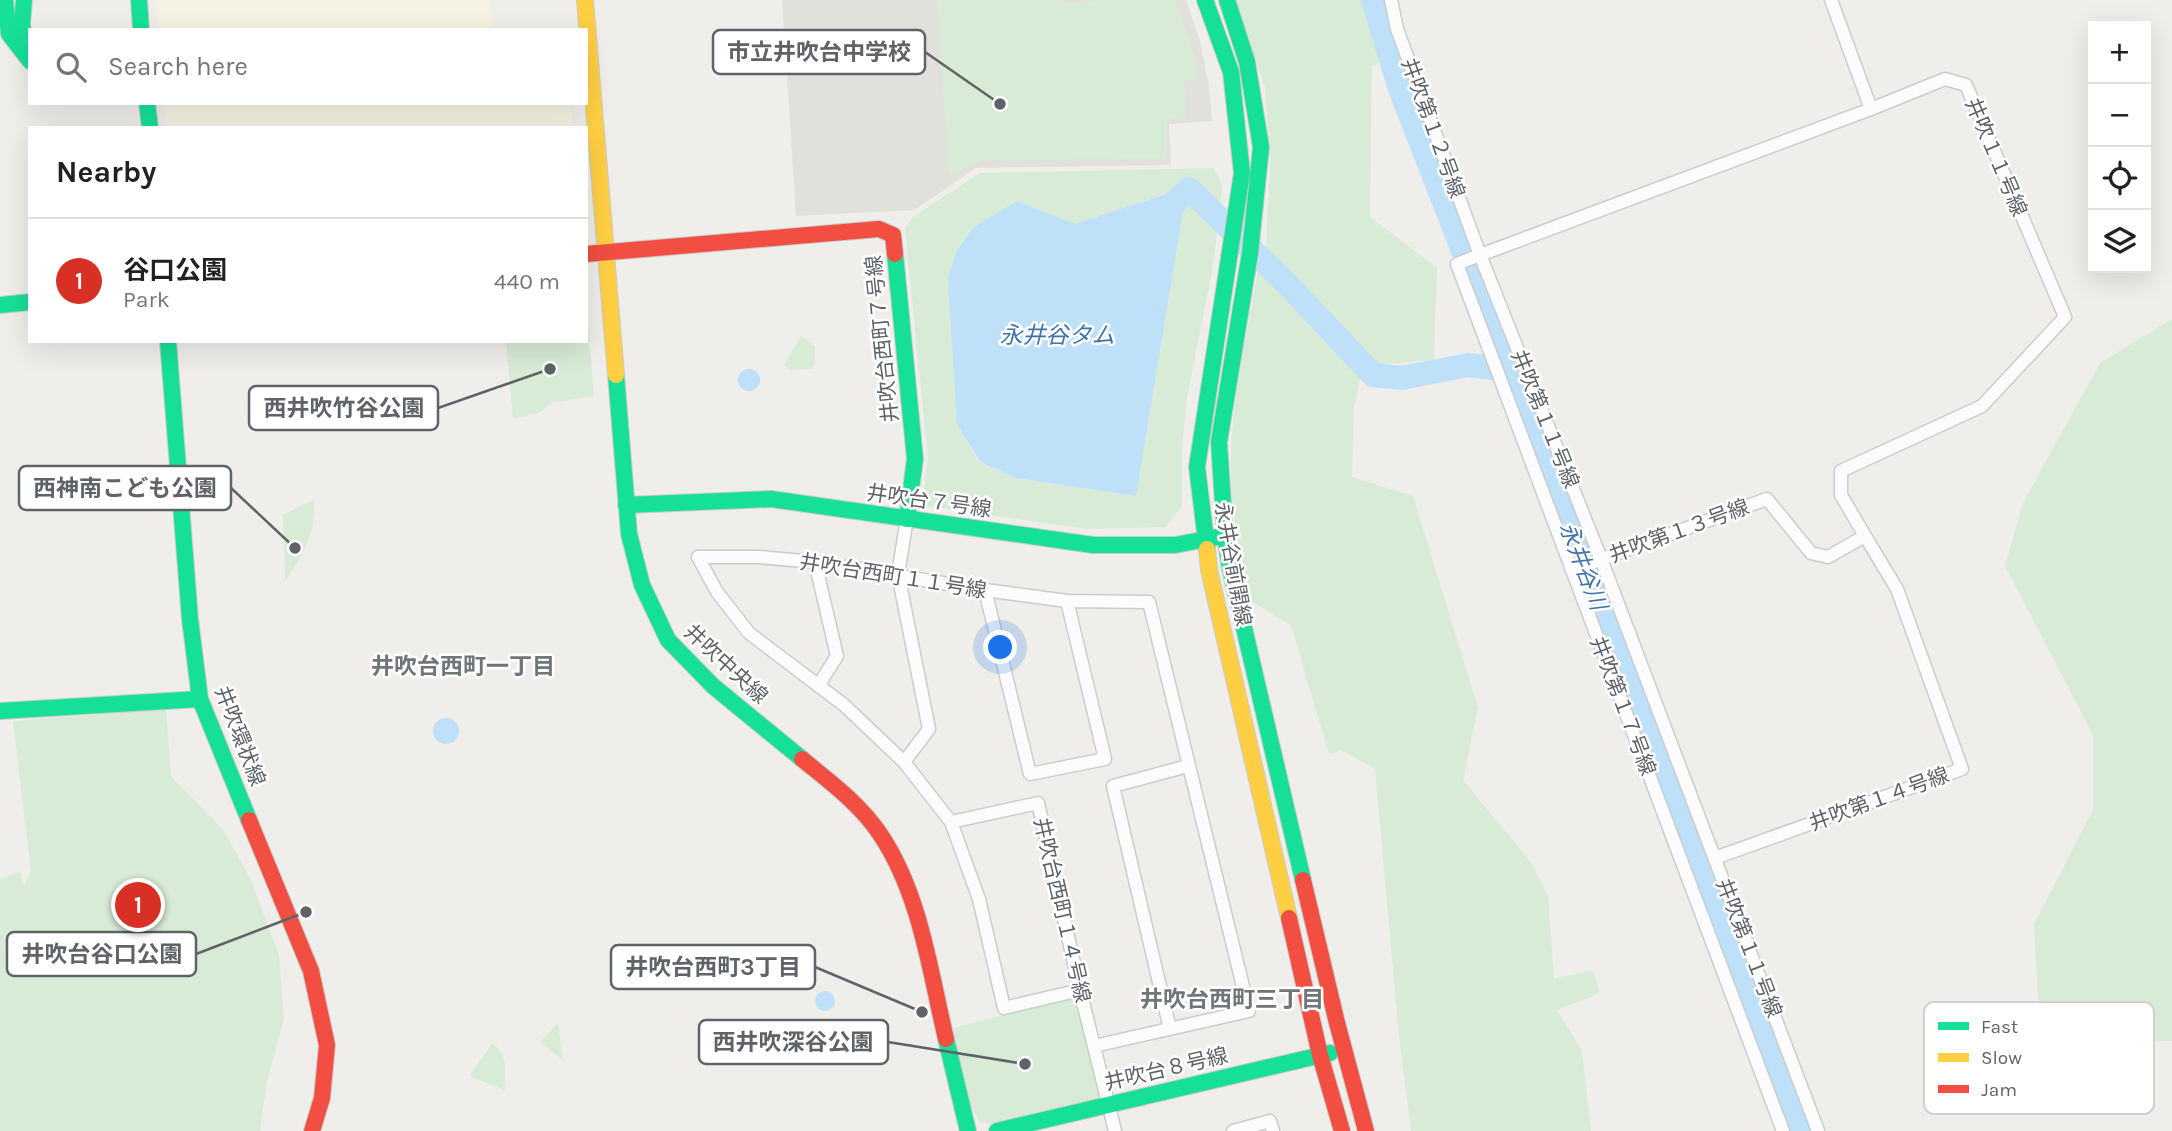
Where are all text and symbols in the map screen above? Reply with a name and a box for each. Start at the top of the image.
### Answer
map controls [2088,21,2151,273]
button: + [2088,21,2151,84]
search box [28,28,588,105]
callout: 市立井吹台中学校 [713,30,925,74]
text: 市立井吹台中学校 [727,39,911,66]
icon: search [52,48,90,86]
text: Search here [108,51,248,82]
street label: 井吹第１２号線 [1397,55,1469,201]
button: − [2088,84,2151,147]
street label: 井吹１１号線 [1960,94,2032,220]
button: locate [2088,147,2151,210]
text: Nearby [56,154,156,190]
button: layers [2088,210,2151,273]
street label: 井吹台西町７号線 [861,254,903,424]
text: 谷口公園 [123,255,227,286]
text: 1 [75,268,83,295]
text: 440 m [494,268,560,295]
text: Park [123,286,170,313]
water label: 永井谷タム [1000,322,1115,349]
street label: 井吹第１１号線 [1506,346,1584,492]
callout: 西井吹竹谷公園 [249,386,438,430]
text: 西井吹竹谷公園 [264,395,425,422]
callout: 西神南こども公園 [19,466,231,510]
text: 西神南こども公園 [33,475,217,502]
street label: 井吹台７号線 [865,480,993,522]
street label: 井吹第１３号線 [1606,495,1752,567]
street label: 永井谷前開線 [1210,500,1256,628]
water label: 永井谷川 [1554,518,1613,617]
street label: 井吹台西町１１号線 [798,549,988,603]
street label: 井吹中央線 [679,619,773,709]
your location [983,630,1017,664]
street label: 井吹第１７号線 [1585,633,1661,779]
district label: 井吹台西町一丁目 [371,653,555,680]
street label: 井吹環状線 [210,683,270,789]
street label: 井吹第１４号線 [1806,763,1952,835]
street label: 井吹台西町１４号線 [1029,815,1095,1005]
street label: 井吹第１１号線 [1711,875,1787,1021]
pin: 1 [115,879,161,931]
callout: 井吹台谷口公園 [7,932,196,976]
text: 井吹台谷口公園 [22,941,183,968]
callout: 井吹台西町3丁目 [611,945,815,989]
text: 井吹台西町3丁目 [625,954,801,981]
district label: 井吹台西町三丁目 [1140,986,1324,1013]
legend [1924,1002,2154,1114]
text: Fast [1981,1016,2018,1038]
callout: 西井吹深谷公園 [699,1020,888,1064]
text: 西井吹深谷公園 [713,1029,874,1056]
street label: 井吹台８号線 [1102,1043,1230,1095]
text: Slow [1981,1047,2022,1069]
text: Jam [1981,1079,2017,1101]

